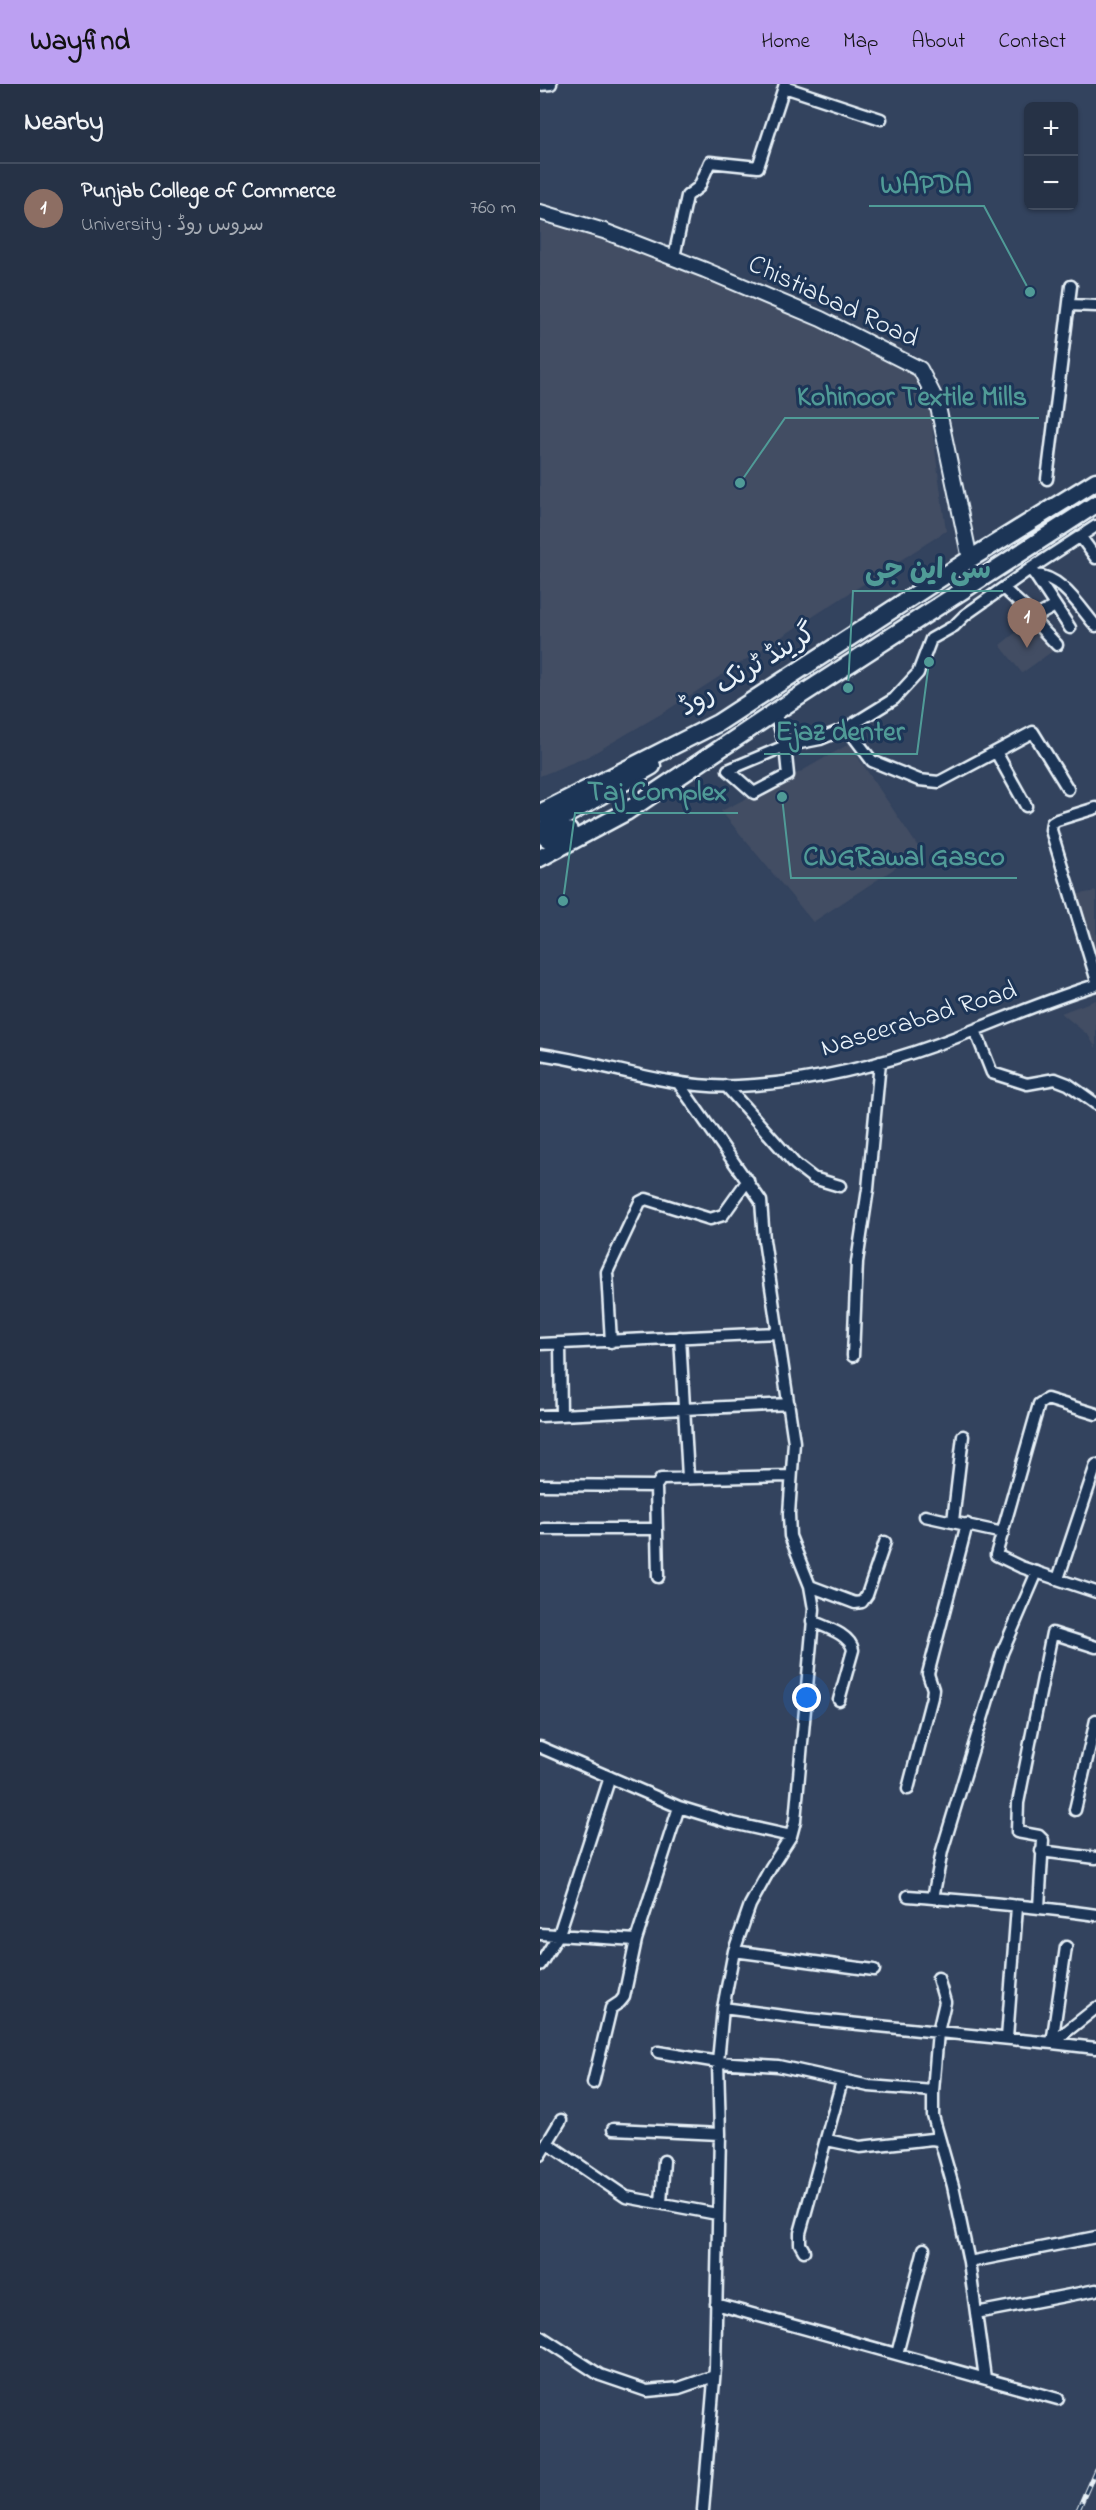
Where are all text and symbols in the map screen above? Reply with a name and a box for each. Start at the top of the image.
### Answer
text: Wayfind [30,22,130,63]
text: Home [761,27,810,57]
text: Map [843,27,878,57]
text: About [911,27,965,57]
text: Contact [998,27,1066,57]
map controls [1024,102,1078,210]
button: + [1024,102,1078,156]
text: Nearby [24,104,103,142]
button: − [1024,156,1078,210]
callout: WAPDA [869,160,984,206]
text: WAPDA [880,166,972,207]
text: Punjab College of Commerce [81,176,336,208]
text: 1 [40,194,47,223]
text: 760 m [470,194,516,223]
text: University · سروس روڈ [81,211,264,240]
street label: Chistiabad Road [741,245,925,359]
callout: Kohinoor Textile Mills [785,372,1039,418]
text: Kohinoor Textile Mills [797,378,1027,419]
callout: سی این جی [853,545,1003,591]
text: سی این جی [865,551,991,592]
pin: 1 [1008,598,1046,648]
street label: گرینڈ ٹرنک روڈ [672,615,824,727]
callout: Ejaz denter [764,708,917,754]
text: Ejaz denter [775,713,906,754]
callout: Taj Complex [575,767,738,813]
text: Taj Complex [587,773,727,814]
callout: CNGRawal Gasco [791,832,1017,878]
text: CNGRawal Gasco [803,838,1005,879]
street label: Naseerabad Road [816,972,1022,1068]
your location [792,1683,821,1712]

